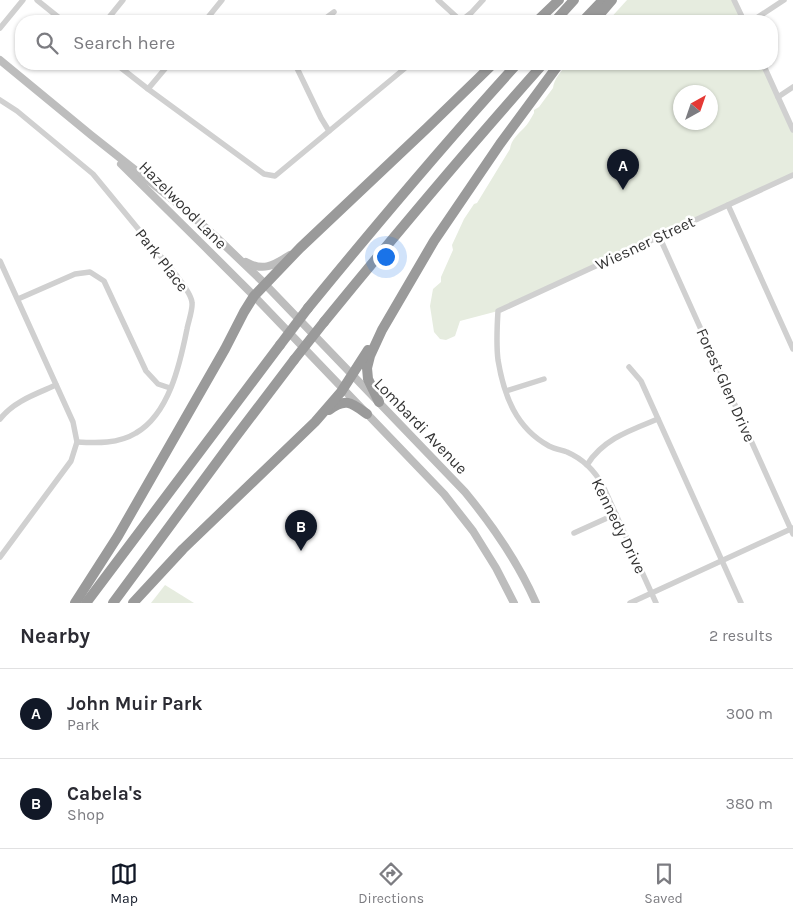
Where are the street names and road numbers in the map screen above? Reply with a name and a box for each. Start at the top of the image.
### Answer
street label: Hazelwood Lane [135,157,231,253]
street label: Wiesner Street [592,212,698,274]
street label: Park Place [131,225,193,295]
street label: Forest Glen Drive [692,325,760,445]
street label: Lombardi Avenue [370,374,472,478]
street label: Kennedy Drive [588,475,650,577]

